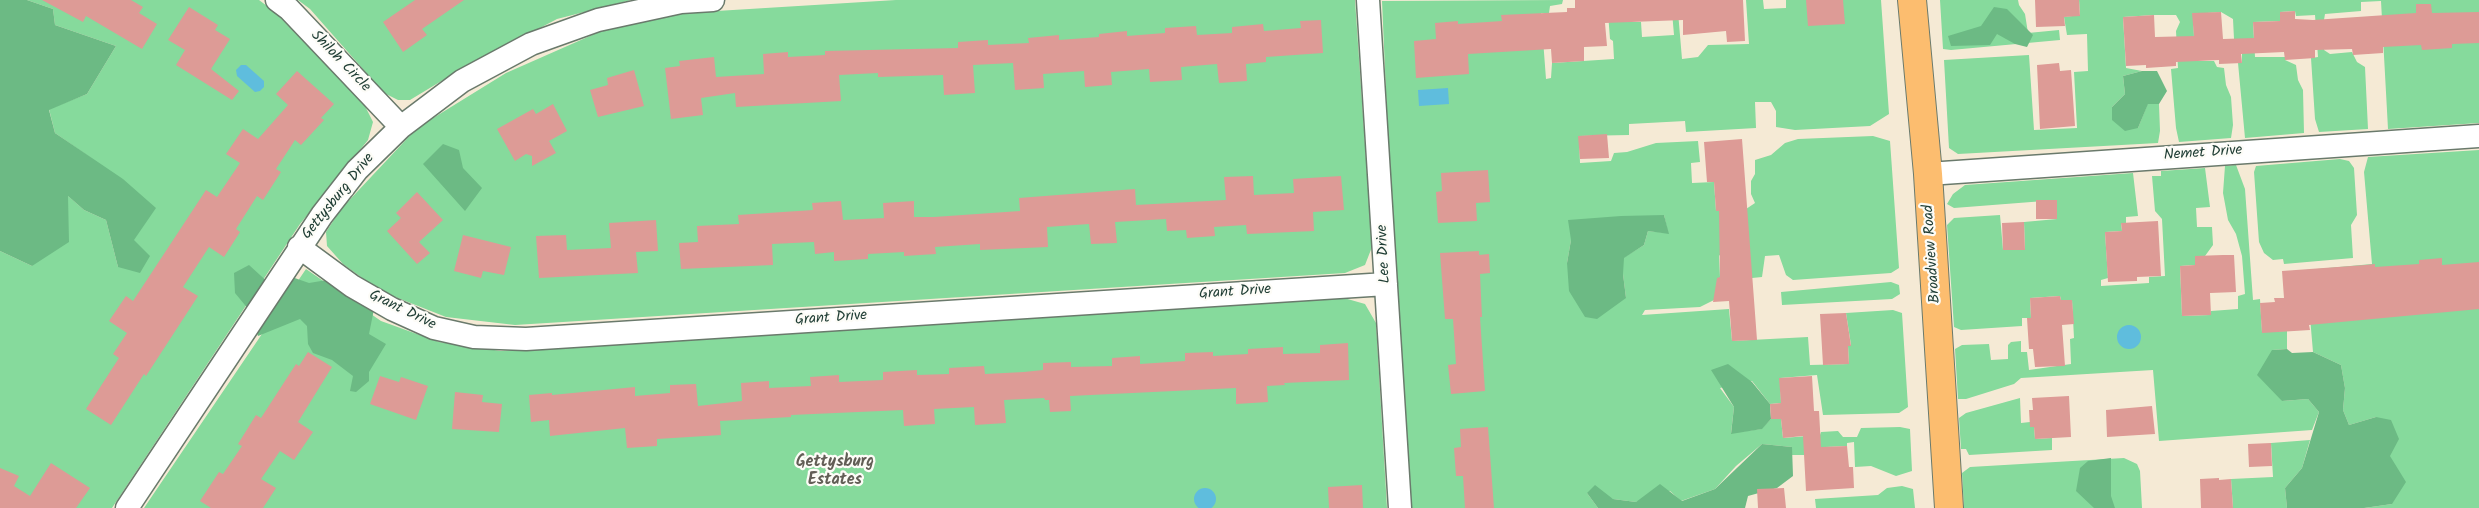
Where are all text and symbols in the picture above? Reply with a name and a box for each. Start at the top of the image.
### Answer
street label: Shiloh Circle [306,27,374,97]
street label: Nemet Drive [2163,142,2243,166]
street label: Gettysburg Drive [299,150,379,244]
street label: Broadview Road [1921,204,1945,304]
street label: Lee Drive [1374,224,1396,284]
street label: Grant Drive [1198,282,1272,304]
street label: Grant Drive [366,287,438,335]
street label: Grant Drive [794,308,868,330]
district label: Gettysburg Estates [796,453,874,491]

